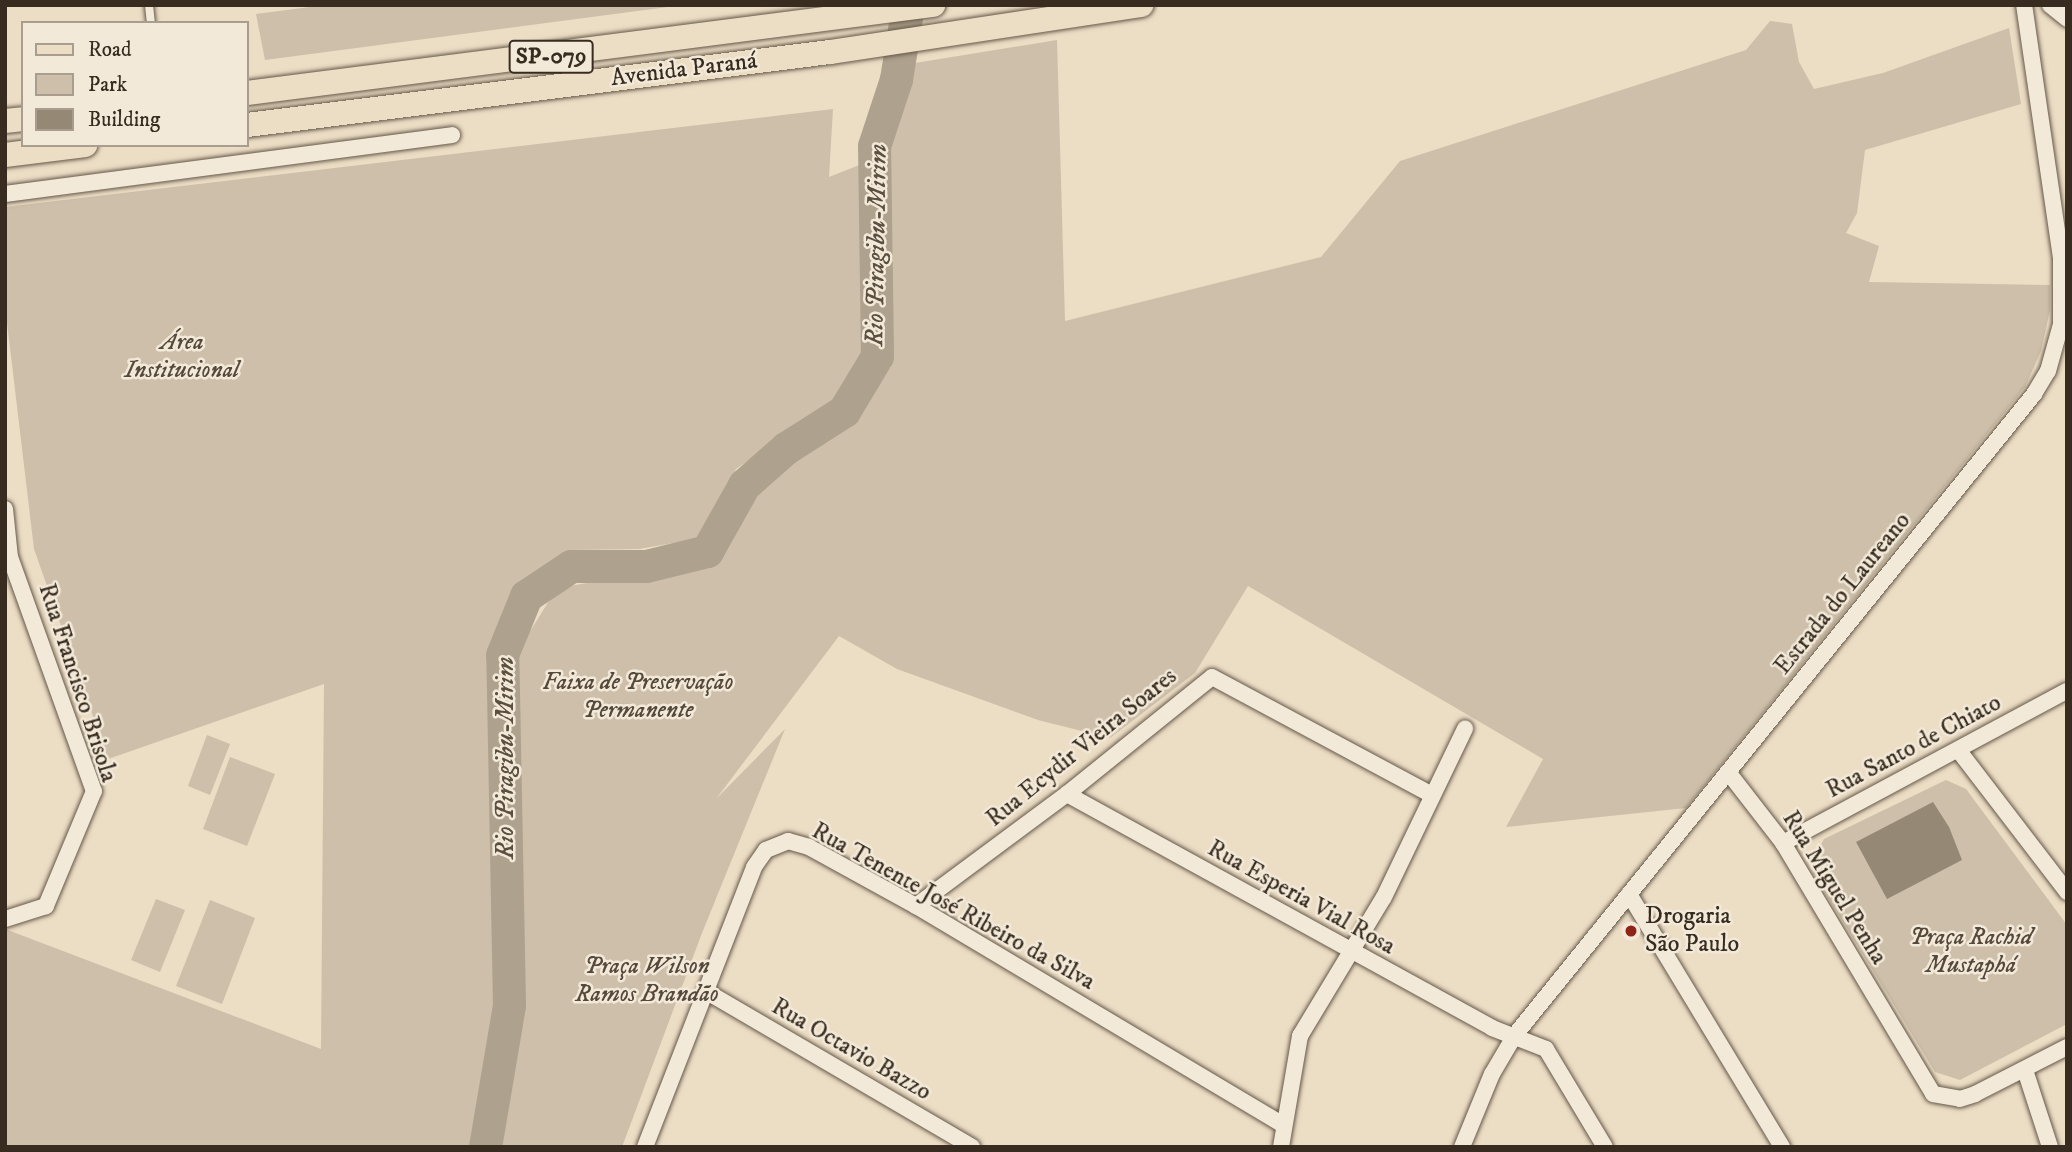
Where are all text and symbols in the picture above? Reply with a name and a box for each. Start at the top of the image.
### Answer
legend [21,21,248,147]
text: Road [88,37,132,63]
road number: SP-079 [507,38,595,76]
street label: Avenida Paraná [609,47,759,93]
text: Park [88,72,127,98]
text: Building [88,107,160,133]
water label: Rio Piragibu-Mirim [860,143,894,347]
park label: Área Institucional [125,329,239,385]
street label: Estrada do Laureano [1769,507,1917,681]
street label: Rua Francisco Brisola [31,580,123,786]
water label: Rio Piragibu-Mirim [490,657,522,859]
street label: Rua Ecydir Vieira Soares [981,662,1183,834]
park label: Faixa de Preservação Permanente [543,669,733,725]
street label: Rua Santo de Chiato [1822,689,2006,805]
street label: Rua Miguel Penha [1775,806,1893,970]
street label: Rua Tenente José Ribeiro da Silva [806,817,1100,997]
street label: Rua Esperia Vial Rosa [1202,835,1400,961]
place label: Drogaria São Paulo [1645,903,1739,959]
marker: Drogaria São Paulo [1623,923,1639,939]
park label: Praça Rachid Mustaphá [1910,924,2032,980]
park label: Praça Wilson Ramos Brandão [575,953,719,1009]
street label: Rua Octavio Bazzo [766,993,936,1107]

